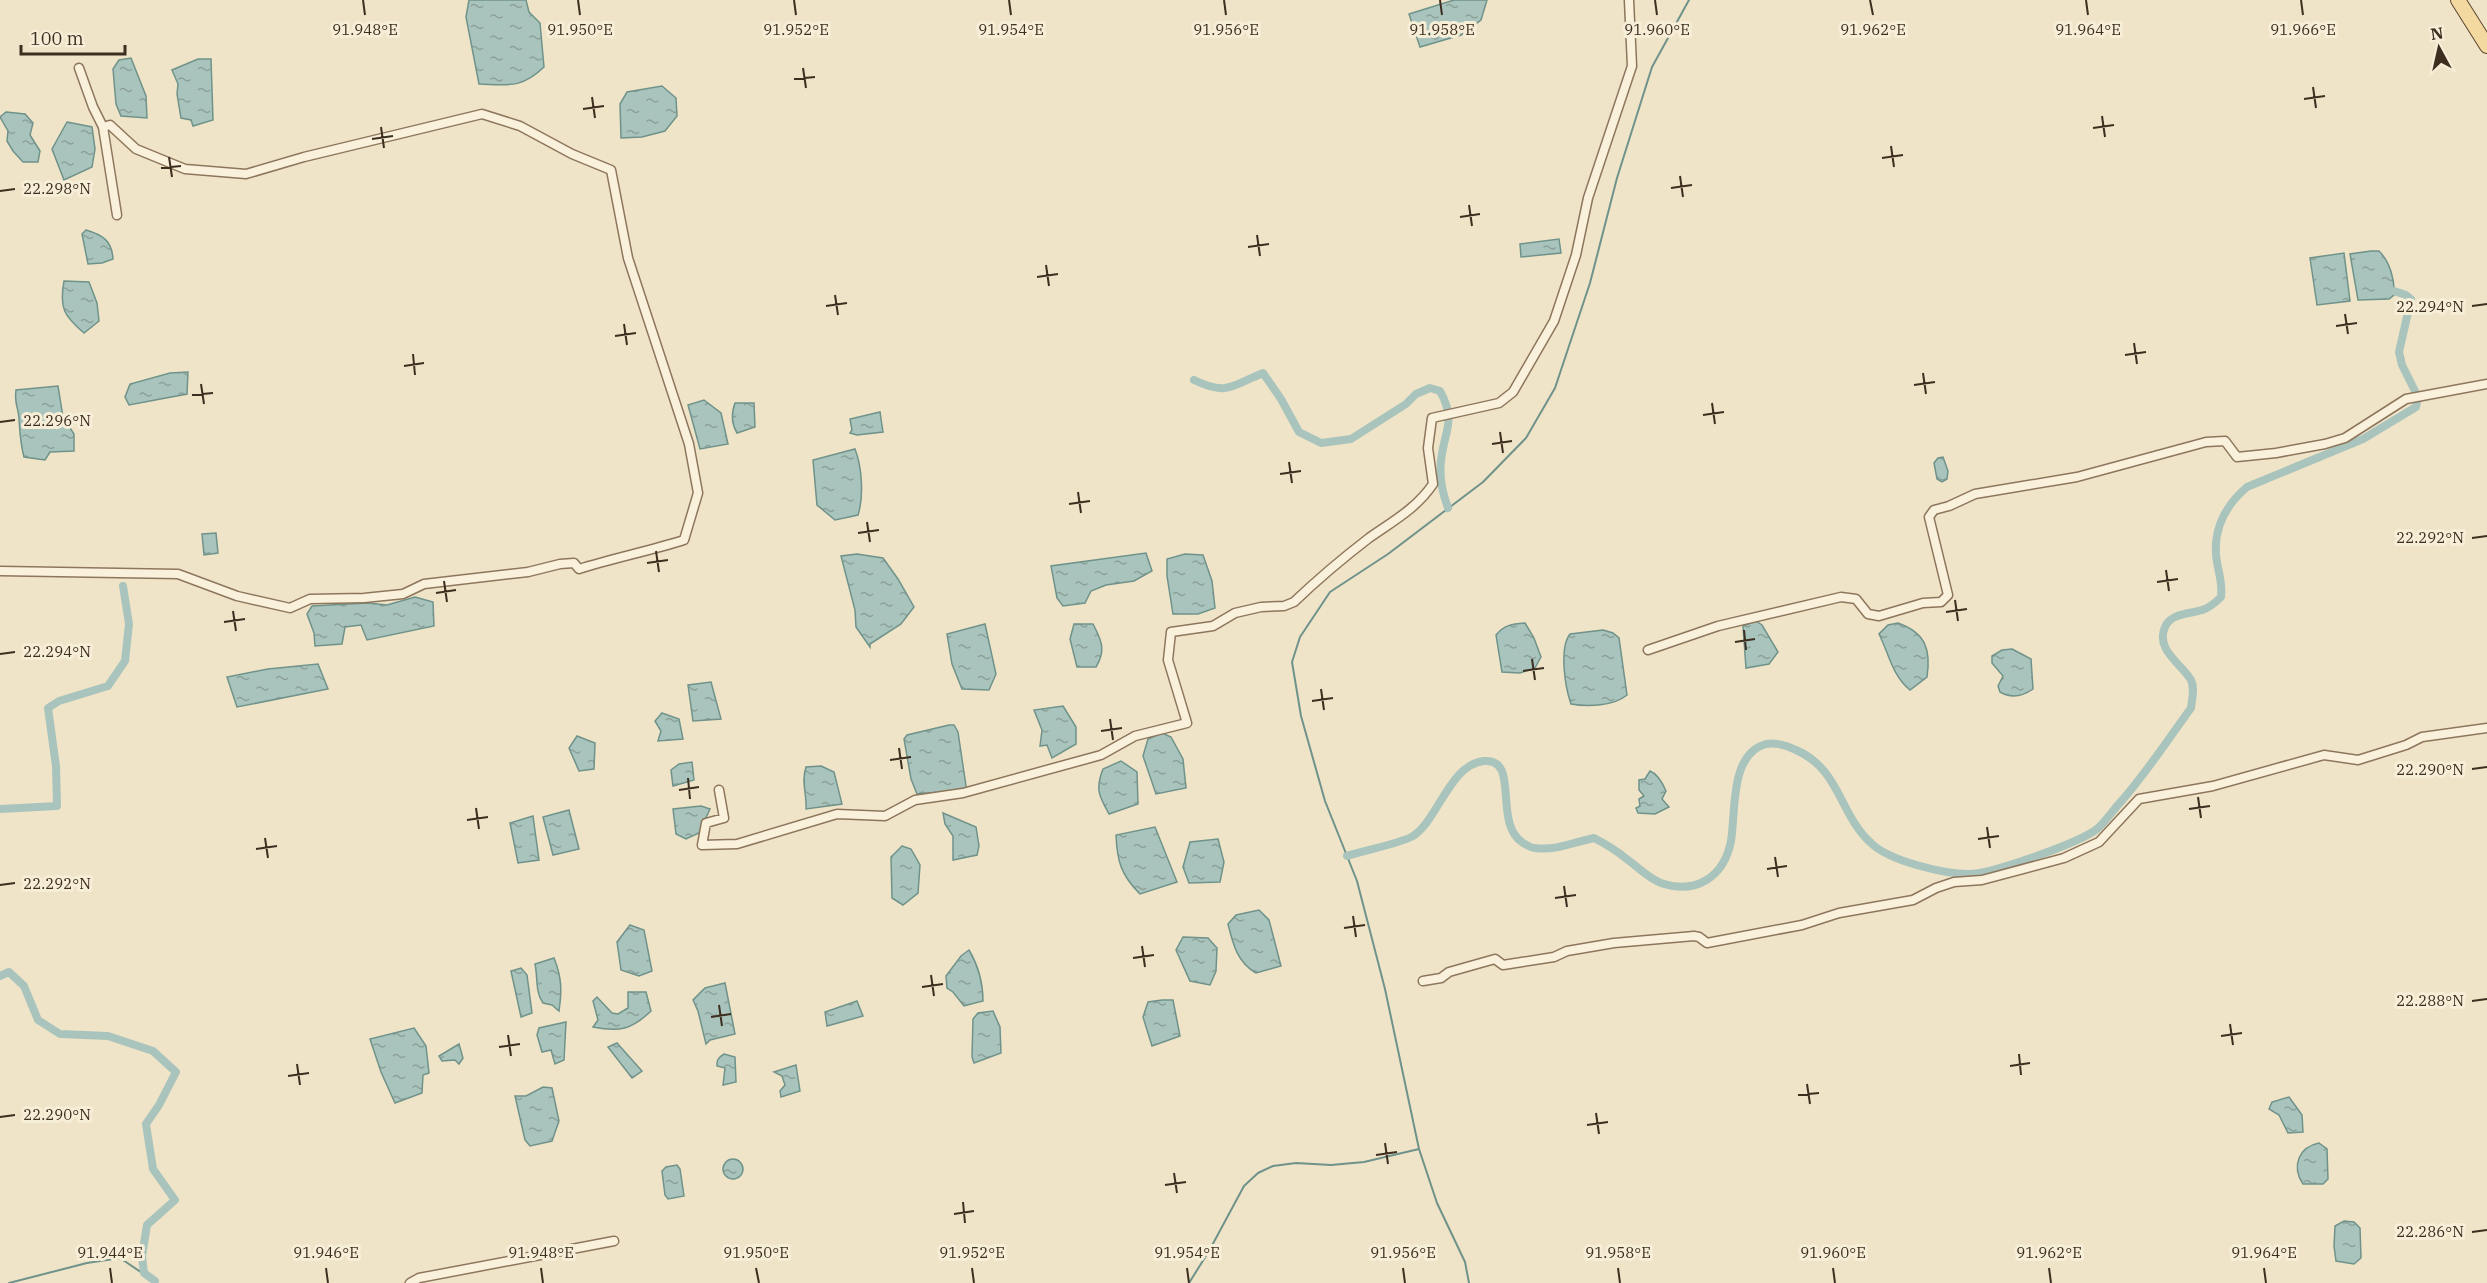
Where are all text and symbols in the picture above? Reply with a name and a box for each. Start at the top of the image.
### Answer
scale bar [21,18,124,56]
north arrow [2409,18,2469,78]
text: 91.948°E [332,20,398,39]
text: 91.950°E [547,20,613,39]
text: 91.952°E [763,20,829,39]
text: 91.954°E [978,20,1044,39]
text: 91.956°E [1193,20,1259,39]
text: 91.958°E [1409,20,1475,39]
text: 91.960°E [1624,20,1690,39]
text: 91.962°E [1840,20,1906,39]
text: 91.964°E [2055,20,2121,39]
text: 91.966°E [2270,20,2336,39]
text: N [2429,22,2445,44]
text: 100 m [30,27,84,50]
text: 22.298°N [23,179,91,198]
text: 22.294°N [2396,297,2464,316]
text: 22.296°N [23,411,91,430]
text: 22.292°N [2396,528,2464,547]
text: 22.294°N [23,642,91,661]
text: 22.290°N [2396,760,2464,779]
text: 22.292°N [23,874,91,893]
text: 22.288°N [2396,991,2464,1010]
text: 22.290°N [23,1105,91,1124]
text: 22.286°N [2396,1222,2464,1241]
text: 91.944°E [77,1243,143,1262]
text: 91.946°E [293,1243,359,1262]
text: 91.948°E [508,1243,574,1262]
text: 91.950°E [723,1243,789,1262]
text: 91.952°E [939,1243,1005,1262]
text: 91.954°E [1154,1243,1220,1262]
text: 91.956°E [1370,1243,1436,1262]
text: 91.958°E [1585,1243,1651,1262]
text: 91.960°E [1800,1243,1866,1262]
text: 91.962°E [2016,1243,2082,1262]
text: 91.964°E [2231,1243,2297,1262]

